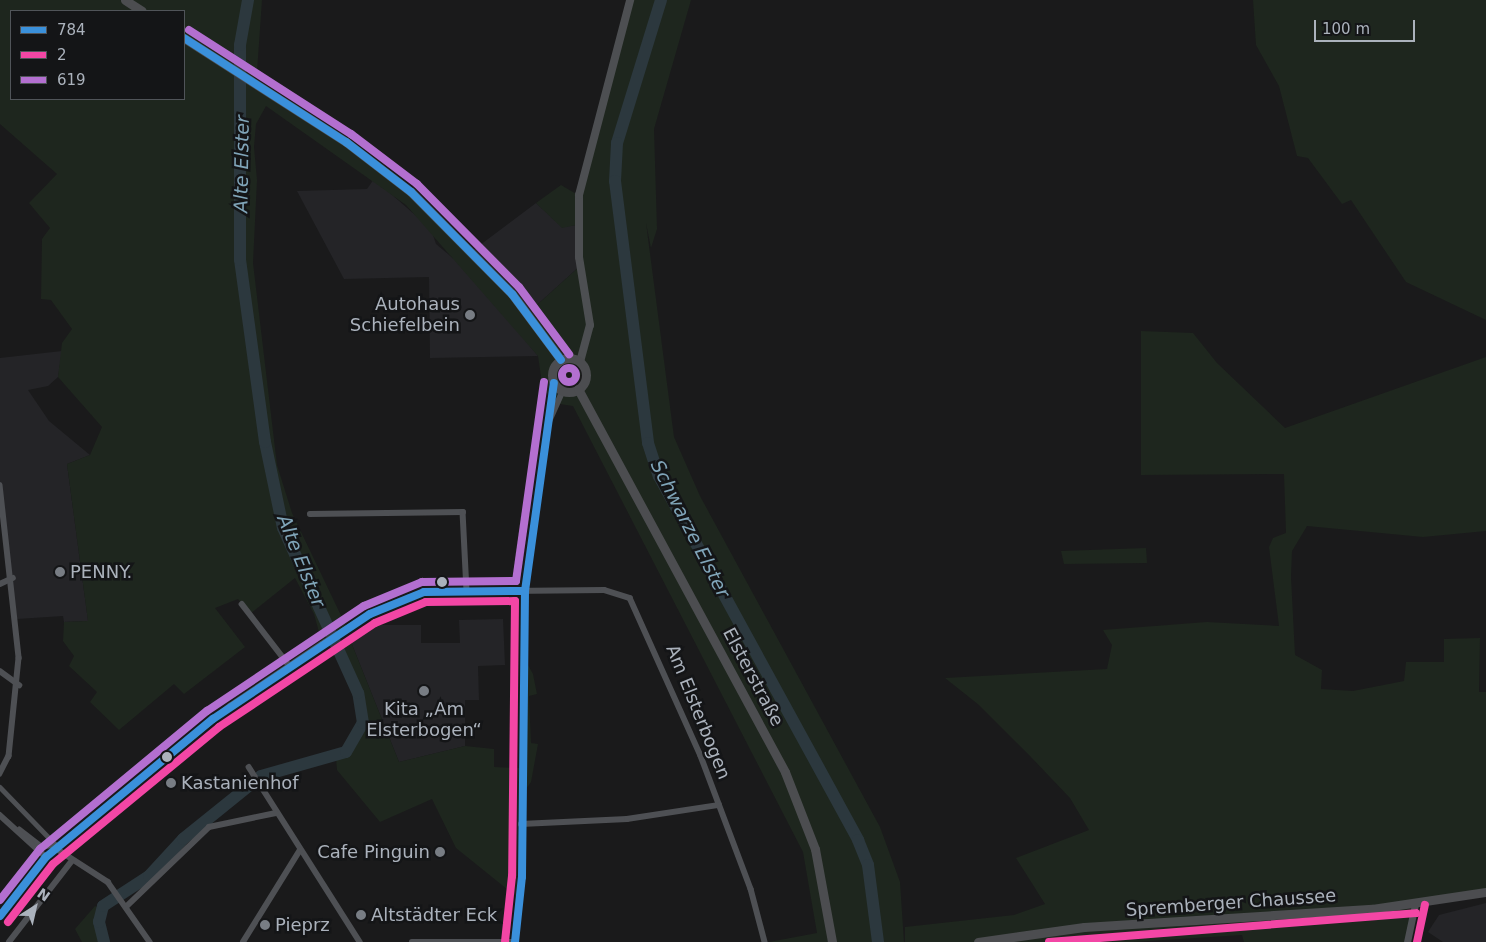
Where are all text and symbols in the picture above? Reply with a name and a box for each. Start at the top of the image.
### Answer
legend [10,10,185,100]
scale bar [1316,10,1417,42]
text: 100 m [1322,20,1370,38]
text: 784 [57,21,86,39]
text: 2 [57,46,67,64]
text: 619 [57,71,86,89]
water label: Alte Elster [230,115,254,213]
place label: Autohaus Schiefelbein [350,294,460,336]
marker: Autohaus Schiefelbein [464,309,476,321]
water label: Schwarze Elster [645,456,735,602]
water label: Alte Elster [272,511,330,611]
place label: PENNY. [70,561,132,583]
marker: PENNY. [54,566,66,578]
unlabelled marker [437,577,447,587]
street label: Elsterstraße [718,624,788,730]
street label: Am Elsterbogen [661,642,735,782]
marker: Kita „Am Elsterbogen“ [418,685,430,697]
place label: Kita „Am Elsterbogen“ [366,699,482,742]
unlabelled marker [162,752,172,762]
place label: Kastanienhof [181,772,299,794]
marker: Kastanienhof [165,777,177,789]
place label: Cafe Pinguin [317,841,430,863]
marker: Cafe Pinguin [434,846,446,858]
north arrow [10,882,60,932]
text: N [34,885,53,905]
street label: Spremberger Chaussee [1125,885,1337,921]
place label: Altstädter Eck [371,904,497,926]
marker: Altstädter Eck [355,909,367,921]
place label: Pieprz [275,914,330,936]
marker: Pieprz [259,919,271,931]

